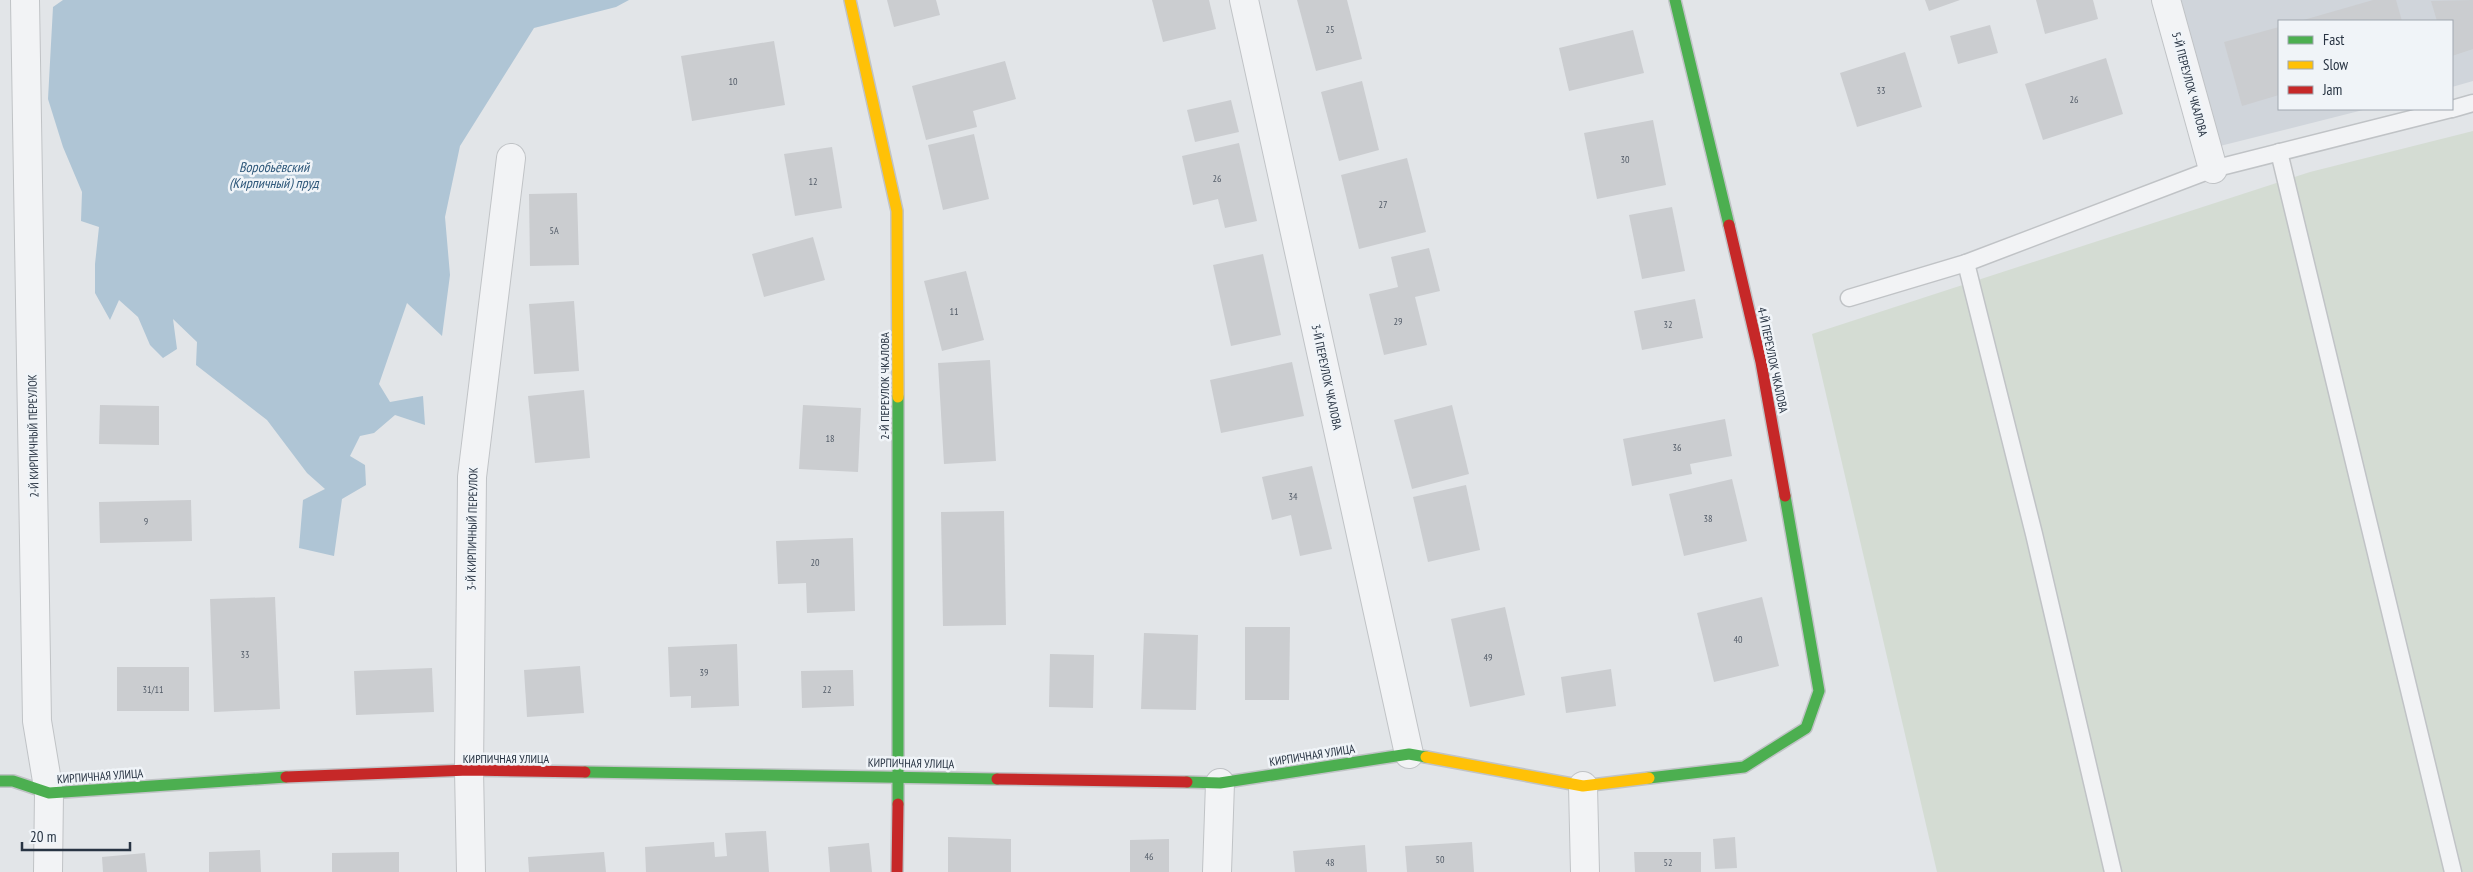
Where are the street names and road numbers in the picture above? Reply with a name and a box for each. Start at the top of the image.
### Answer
street label: 5-Й ПЕРЕУЛОК ЧКАЛОВА [2169,30,2211,138]
street label: 4-Й ПЕРЕУЛОК ЧКАЛОВА [1754,306,1792,415]
street label: 3-Й ПЕРЕУЛОК ЧКАЛОВА [1308,323,1346,432]
street label: 2-Й ПЕРЕУЛОК ЧКАЛОВА [877,332,892,440]
street label: 2-Й КИРПИЧНЫЙ ПЕРЕУЛОК [24,374,42,498]
street label: 3-Й КИРПИЧНЫЙ ПЕРЕУЛОК [463,467,481,591]
street label: КИРПИЧНАЯ УЛИЦА [1268,741,1356,769]
street label: КИРПИЧНАЯ УЛИЦА [463,751,550,766]
street label: КИРПИЧНАЯ УЛИЦА [868,755,955,771]
street label: КИРПИЧНАЯ УЛИЦА [56,765,144,787]

